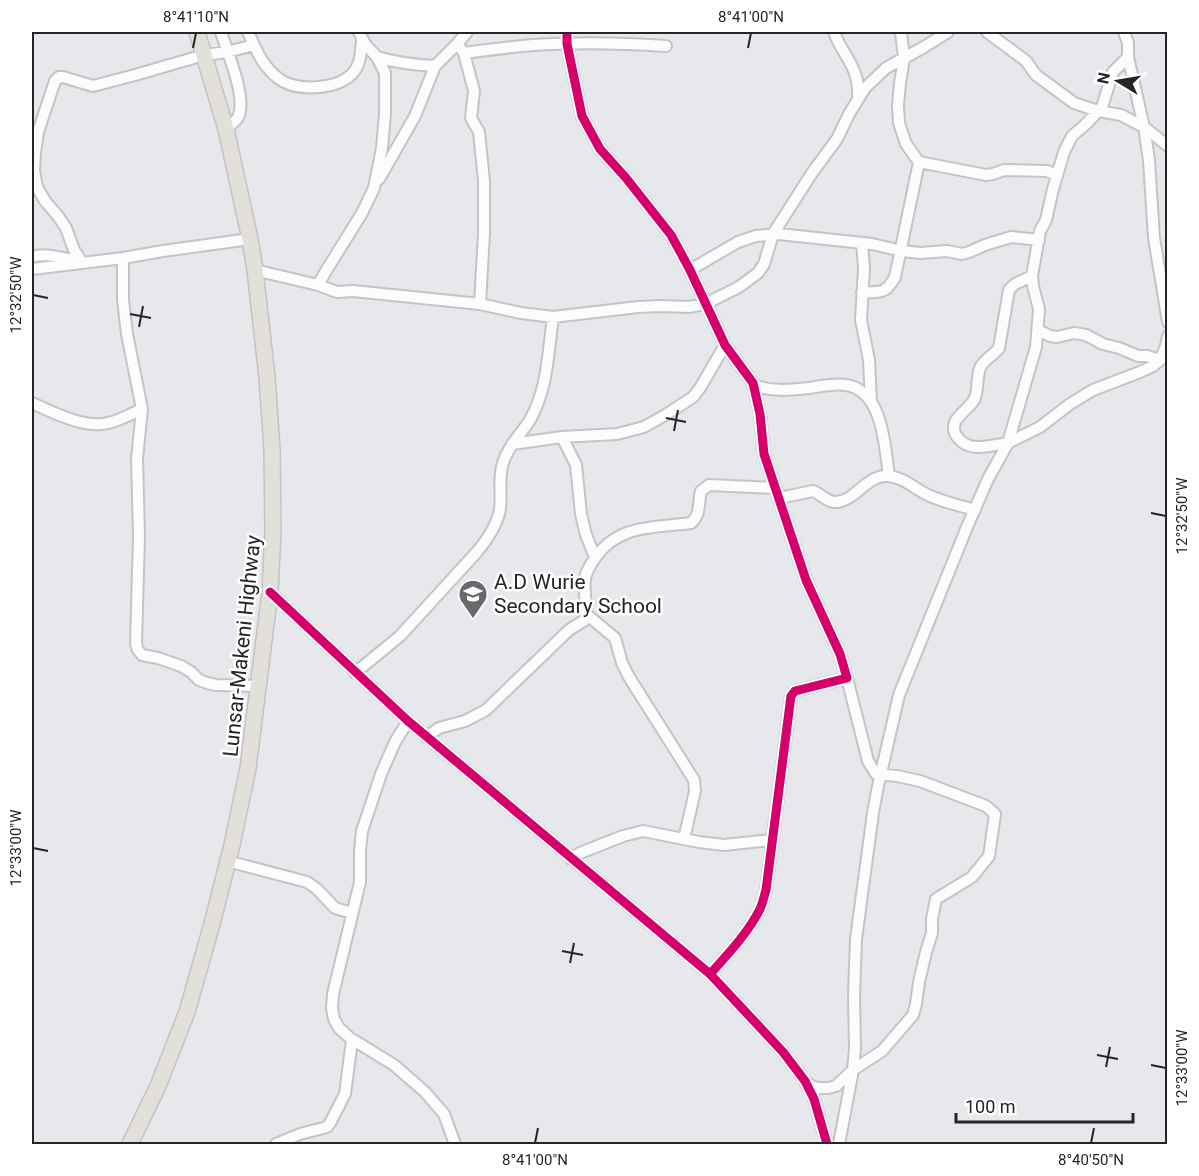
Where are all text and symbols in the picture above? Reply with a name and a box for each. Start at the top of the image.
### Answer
text: 8°41'10"N [163,8,229,26]
text: 8°41'00"N [718,8,784,26]
north arrow [1088,51,1148,111]
text: N [1093,71,1114,86]
text: 12°32'50"W [7,257,25,333]
text: 12°32'50"W [1173,478,1191,554]
street label: Lunsar-Makeni Highway [218,534,266,758]
place label: A.D Wurie Secondary School [494,570,662,618]
school or university icon: A.D Wurie Secondary School [457,578,489,620]
text: 12°33'00"W [7,810,25,886]
text: 12°33'00"W [1173,1030,1191,1106]
scale bar [956,1086,1133,1124]
text: 100 m [965,1096,1016,1117]
text: 8°41'00"N [502,1151,568,1169]
text: 8°40'50"N [1058,1151,1124,1169]

